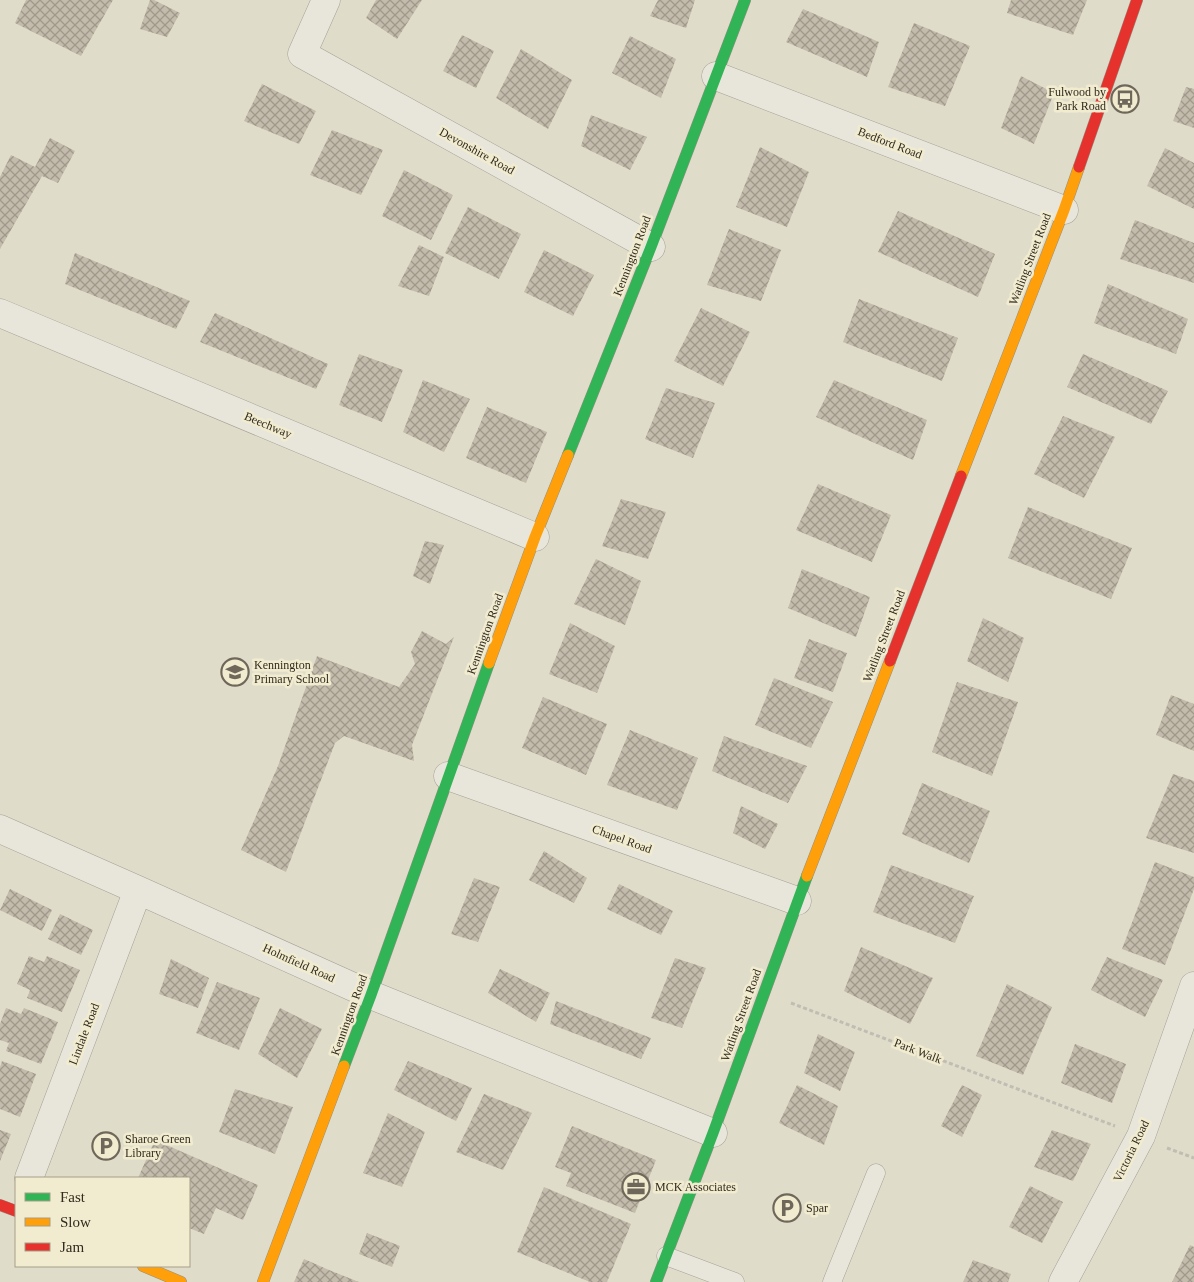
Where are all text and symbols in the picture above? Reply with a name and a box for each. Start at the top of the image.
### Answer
bus stop icon: Fulwood by Park Road [1110,84,1140,114]
place label: Fulwood by Park Road [1048,85,1106,113]
street label: Bedford Road [856,124,924,162]
street label: Devonshire Road [437,125,517,177]
street label: Watling Street Road [1006,211,1054,307]
street label: Kennington Road [610,214,654,298]
street label: Beechway [242,409,294,441]
street label: Watling Street Road [860,588,908,684]
street label: Kennington Road [464,592,506,676]
school or university icon: Kennington Primary School [220,657,250,687]
place label: Kennington Primary School [254,658,330,686]
street label: Chapel Road [590,822,654,856]
street label: Holmfield Road [261,941,337,985]
street label: Watling Street Road [718,967,764,1063]
street label: Kennington Road [328,973,370,1057]
street label: Lindale Road [66,1001,102,1067]
street label: Park Walk [892,1036,944,1066]
street label: Victoria Road [1110,1118,1152,1184]
parking icon: Sharoe Green Library [91,1131,121,1161]
place label: Sharoe Green Library [125,1132,191,1160]
office icon: MCK Associates [621,1172,651,1202]
legend [15,1177,190,1267]
place label: MCK Associates [655,1180,736,1194]
text: Fast [60,1189,86,1205]
parking icon: Spar [772,1193,802,1223]
place label: Spar [806,1201,828,1215]
text: Slow [60,1214,91,1230]
text: Jam [60,1239,84,1255]

